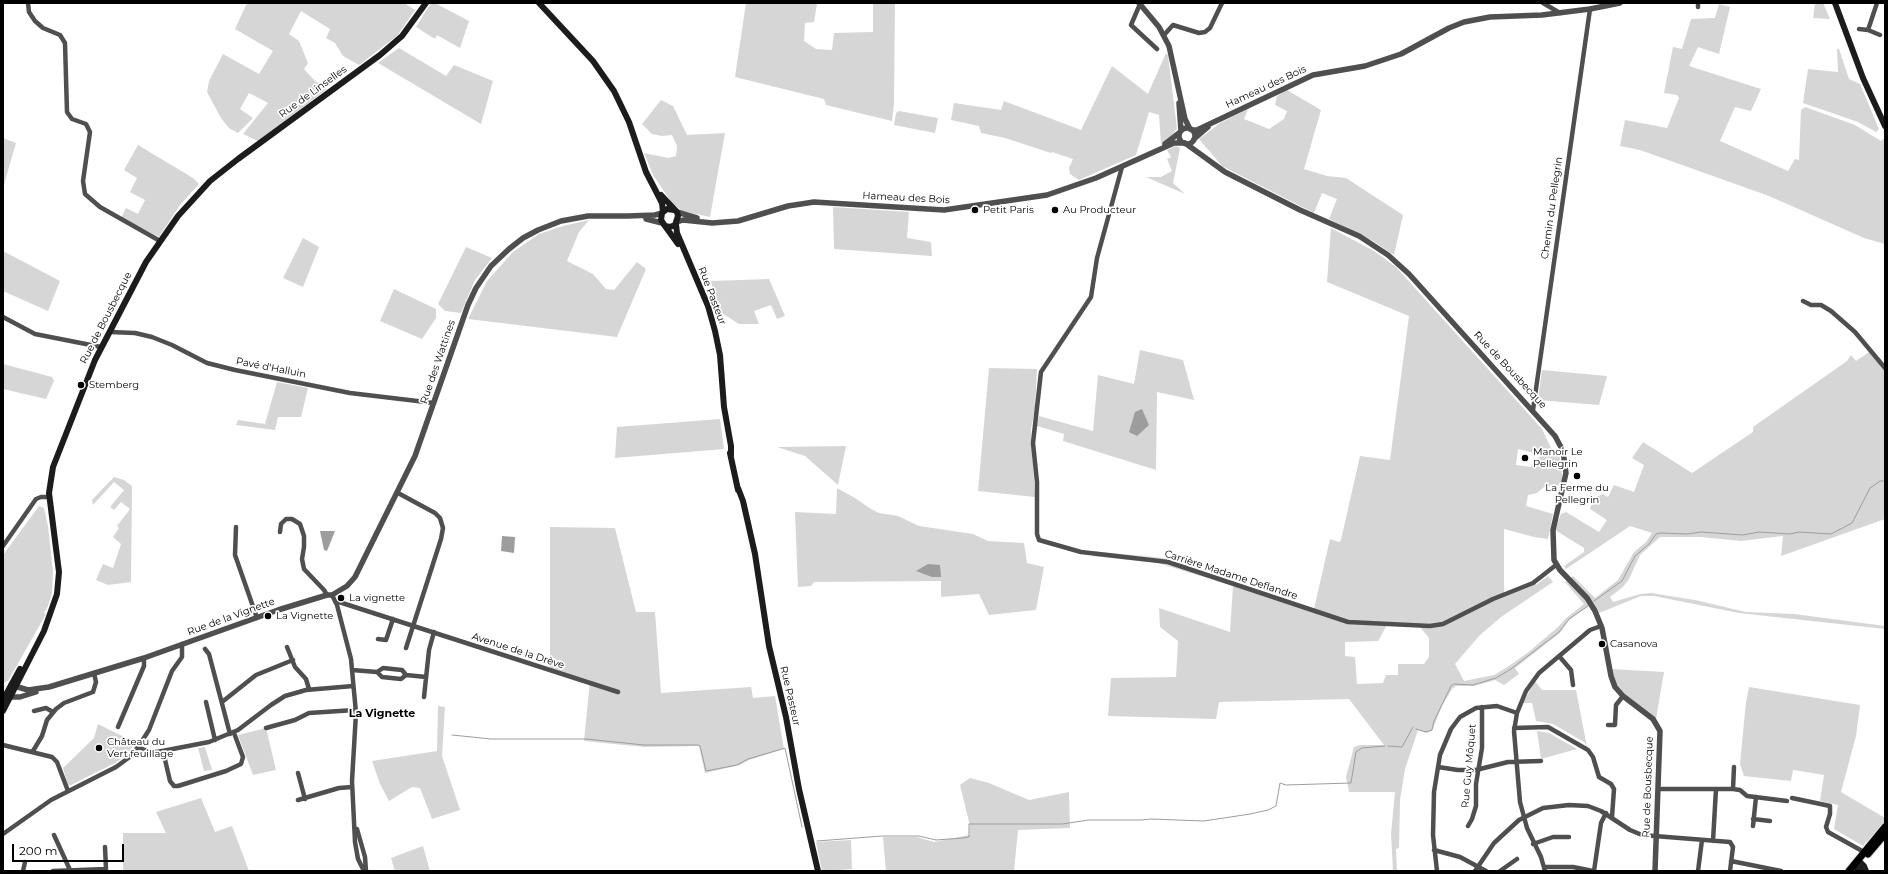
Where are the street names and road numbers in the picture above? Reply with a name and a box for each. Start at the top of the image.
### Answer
street label: Rue de Linselles [277,63,349,121]
street label: Hameau des Bois [1224,63,1308,111]
street label: Chemin du Pellegrin [1539,156,1565,260]
street label: Hameau des Bois [862,190,950,206]
street label: Rue Pasteur [695,265,729,327]
street label: Rue de Bousbecque [78,270,134,366]
street label: Rue des Wattines [418,319,458,405]
street label: Rue de Bousbecque [1471,329,1549,411]
street label: Pavé d'Halluin [235,355,307,381]
street label: Carrière Madame Deflandre [1163,548,1299,602]
street label: Rue de la Vignette [186,596,276,638]
street label: Avenue de la Drève [470,630,566,672]
street label: Rue Pasteur [777,665,803,727]
street label: Rue Guy Môquet [1459,723,1479,809]
street label: Rue de Bousbecque [1640,736,1656,838]

